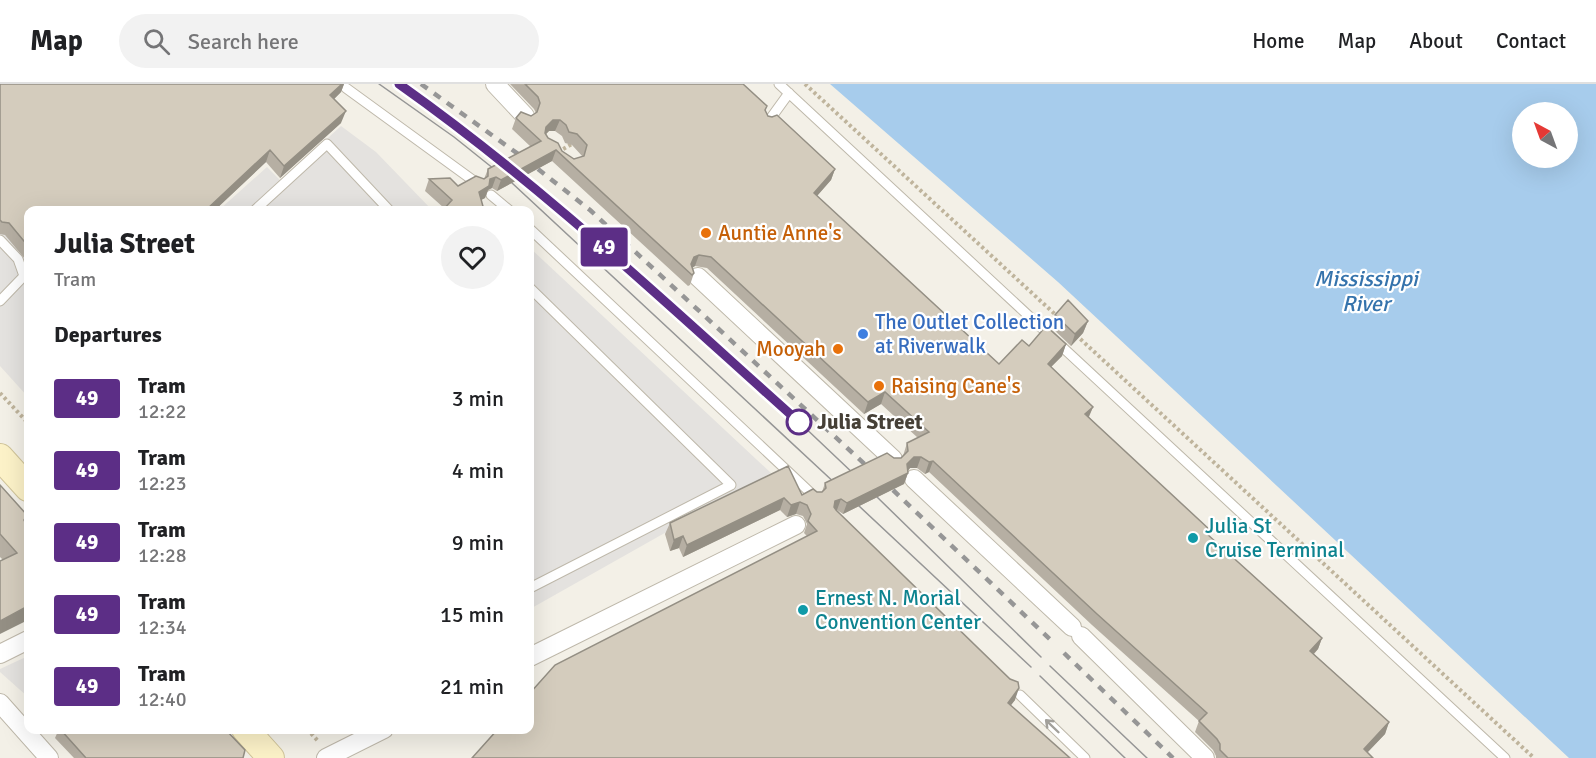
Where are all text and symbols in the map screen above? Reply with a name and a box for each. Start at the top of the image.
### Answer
search box [119,14,539,68]
text: Map [30,24,83,58]
icon: search [140,25,173,58]
text: Search here [188,28,299,55]
text: Home [1252,28,1305,54]
text: Map [1338,28,1376,54]
text: About [1409,28,1463,54]
text: Contact [1496,28,1566,54]
north arrow [1512,102,1578,168]
map controls [1512,102,1578,168]
place label: Auntie Anne's [718,220,842,246]
button: heart [441,226,504,289]
marker: Auntie Anne's [699,226,713,240]
text: Julia Street [54,227,195,261]
line badge: 49 [577,228,631,266]
text: 49 [593,234,615,260]
water label: Mississippi River [1314,265,1420,317]
text: Tram [54,267,96,292]
place label: The Outlet Collection at Riverwalk [875,309,1064,359]
text: Departures [54,321,162,348]
marker: The Outlet Collection at Riverwalk [856,327,870,341]
place label: Mooyah [756,336,826,362]
marker: Mooyah [831,342,845,356]
text: Tram [138,372,186,399]
place label: Raising Cane's [891,373,1021,399]
marker: Raising Cane's [872,379,886,393]
text: 49 [76,385,98,411]
text: 3 min [452,385,504,412]
text: 12:22 [138,399,187,424]
marker: Julia Street [786,409,812,435]
place label: Julia Street [817,409,923,435]
text: Tram [138,444,186,471]
text: 49 [76,457,98,483]
text: 4 min [452,457,504,484]
text: 12:23 [138,471,187,496]
place label: Julia St Cruise Terminal [1205,513,1344,563]
text: Tram [138,516,186,543]
text: 49 [76,529,98,555]
text: 9 min [452,529,504,556]
marker: Julia St Cruise Terminal [1186,531,1200,545]
text: 12:28 [138,543,187,568]
place label: Ernest N. Morial Convention Center [815,585,981,635]
text: Tram [138,588,186,615]
text: 49 [76,601,98,627]
text: 15 min [440,601,504,628]
marker: Ernest N. Morial Convention Center [796,603,810,617]
text: 12:34 [138,615,187,640]
text: Tram [138,660,186,687]
text: 49 [76,673,98,699]
text: 21 min [440,673,504,700]
text: 12:40 [138,687,187,712]
one-way arrow [1045,719,1060,734]

